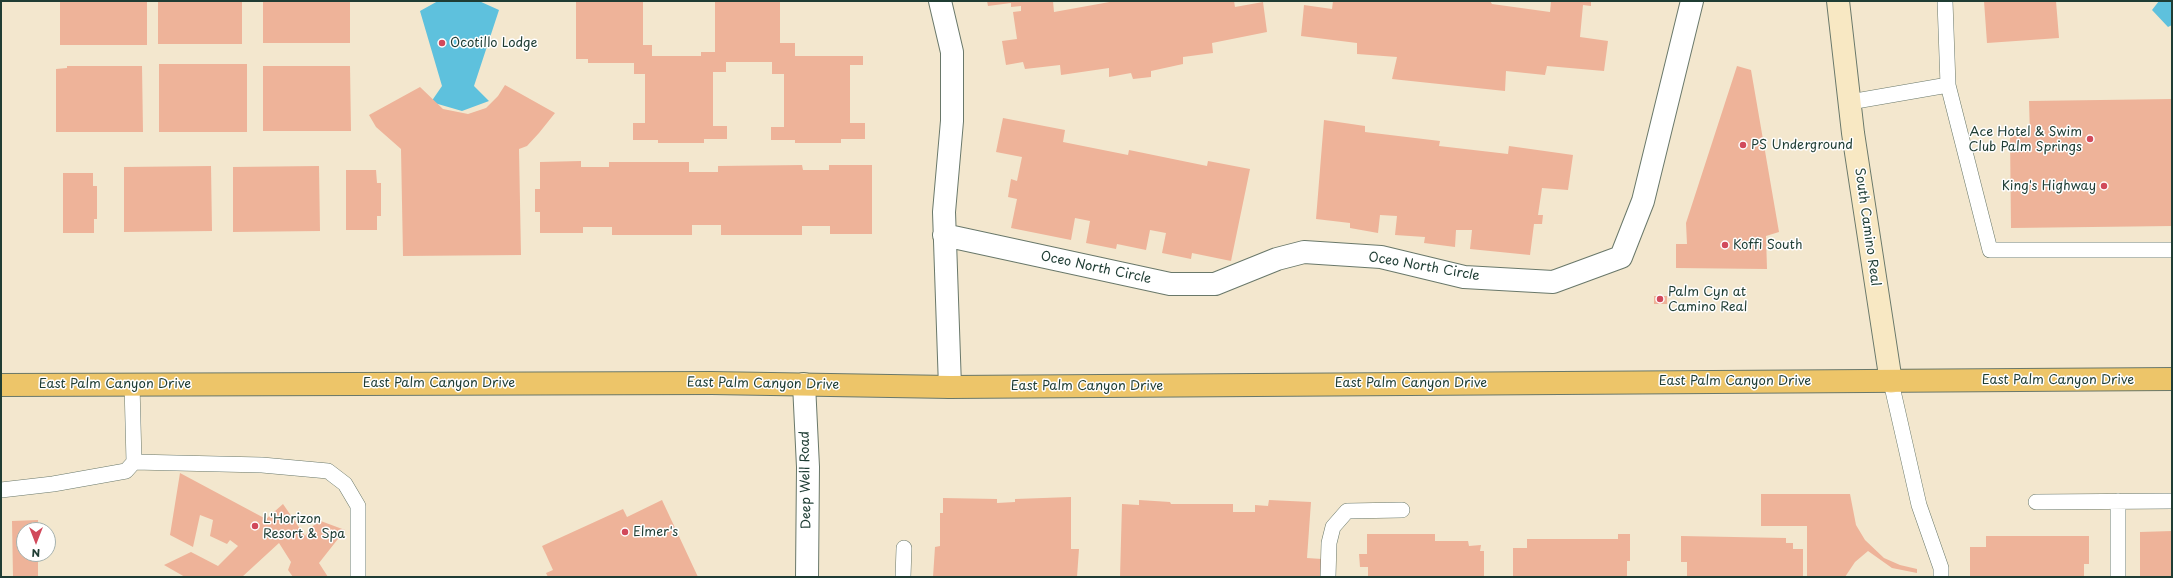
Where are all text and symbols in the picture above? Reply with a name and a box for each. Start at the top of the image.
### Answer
place label: Ocotillo Lodge [450,35,537,51]
marker: Ocotillo Lodge [437,38,447,48]
place label: Ace Hotel & Swim Club Palm Springs [1968,124,2082,155]
marker: Ace Hotel & Swim Club Palm Springs [2085,134,2095,144]
place label: PS Underground [1751,137,1853,153]
marker: PS Underground [1738,140,1748,150]
street label: South Camino Real [1851,167,1883,287]
place label: King's Highway [2002,178,2096,194]
marker: King's Highway [2099,181,2109,191]
place label: Koffi South [1733,237,1802,253]
marker: Koffi South [1720,240,1730,250]
street label: Oceo North Circle [1039,249,1153,287]
street label: Oceo North Circle [1367,250,1481,284]
place label: Palm Cyn at Camino Real [1668,284,1747,315]
marker: Palm Cyn at Camino Real [1655,294,1665,304]
street label: East Palm Canyon Drive [1982,372,2134,388]
street label: East Palm Canyon Drive [1659,373,1811,389]
street label: East Palm Canyon Drive [363,375,515,391]
street label: East Palm Canyon Drive [687,375,839,393]
street label: East Palm Canyon Drive [1335,375,1487,391]
street label: East Palm Canyon Drive [39,376,191,392]
street label: East Palm Canyon Drive [1011,378,1163,394]
street label: Deep Well Road [797,431,815,529]
place label: L'Horizon Resort & Spa [263,511,345,542]
marker: L'Horizon Resort & Spa [250,521,260,531]
north arrow [16,522,56,562]
place label: Elmer's [633,524,678,540]
marker: Elmer's [620,527,630,537]
text: N [32,545,40,562]

